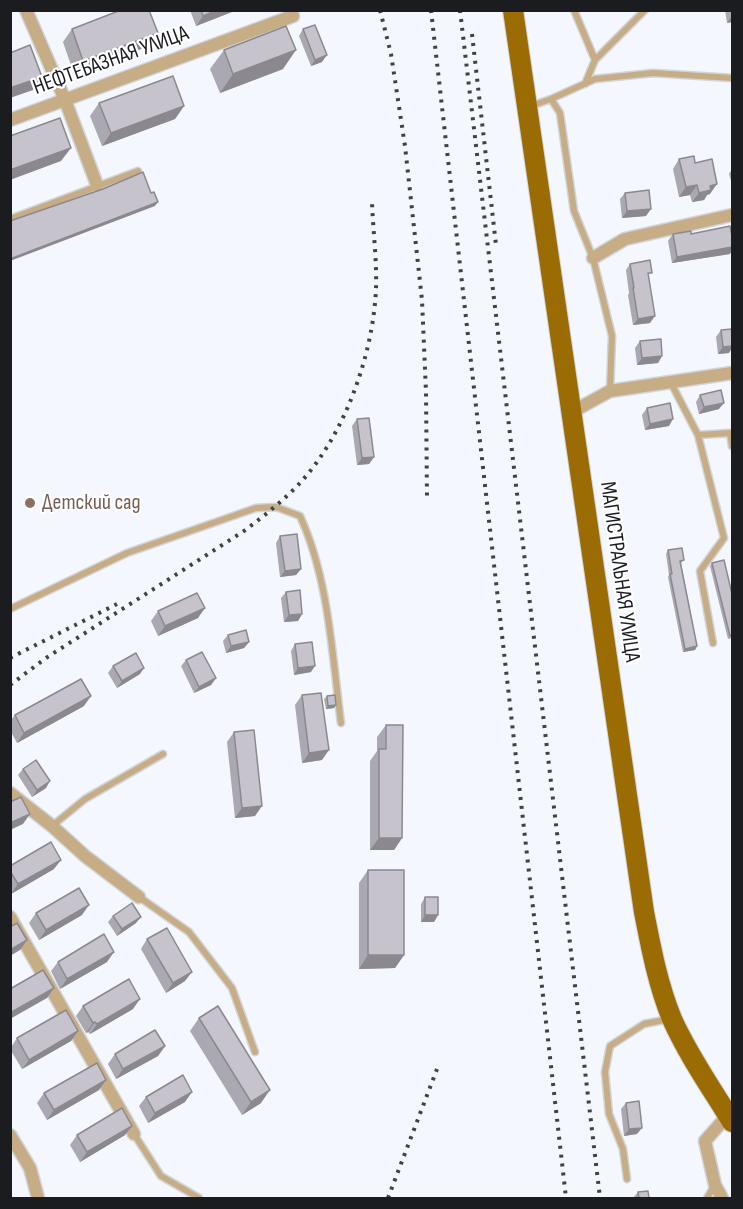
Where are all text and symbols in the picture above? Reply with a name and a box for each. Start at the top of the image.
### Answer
street label: НЕФТЕБАЗНАЯ УЛИЦА [30,21,192,101]
street label: МАГИСТРАЛЬНАЯ УЛИЦА [593,480,645,664]
place label: Детский сад [42,490,141,516]
marker: Детский сад [23,496,37,510]

